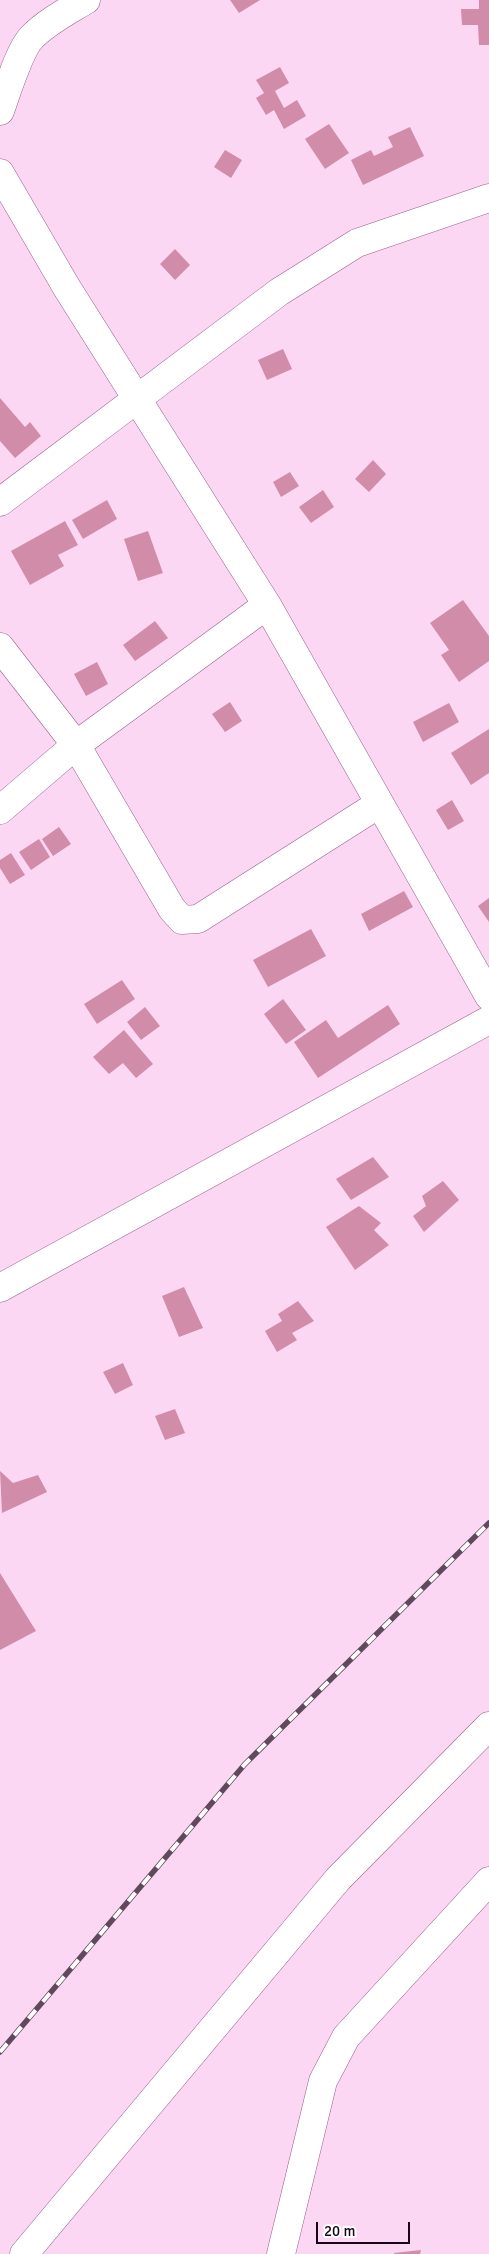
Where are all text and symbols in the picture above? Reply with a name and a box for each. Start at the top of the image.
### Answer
scale bar [319,2212,413,2244]
text: 20 m [324,2222,355,2240]

